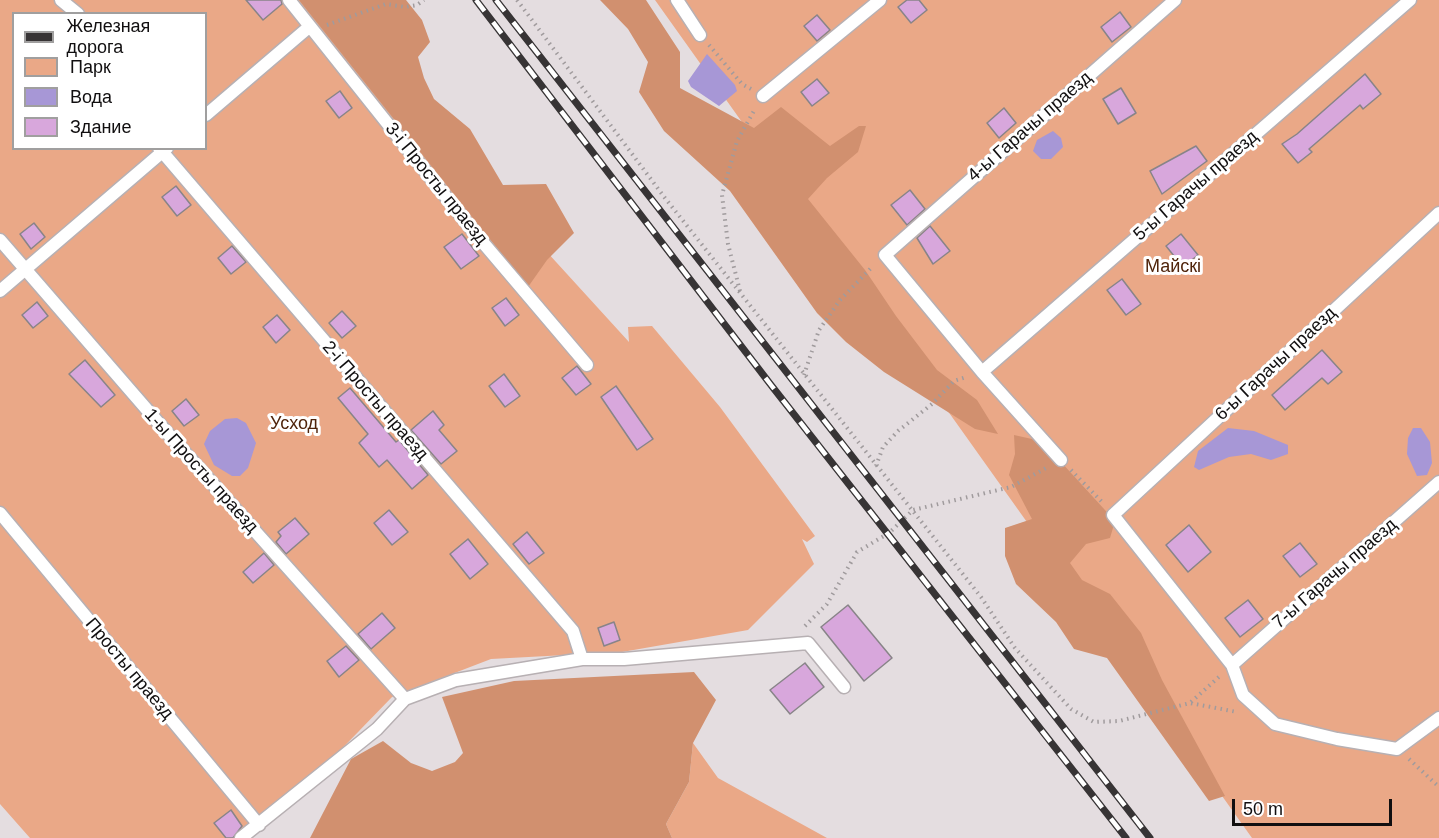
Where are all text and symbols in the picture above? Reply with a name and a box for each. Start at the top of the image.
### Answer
legend [12,12,207,150]
text: Железная дорога [66,16,150,57]
text: Парк [70,57,111,77]
street label: 4-ы Гарачы праезд [964,67,1096,187]
text: Вода [70,87,112,107]
text: Здание [70,117,131,137]
street label: 3-і Просты праезд [380,119,492,249]
street label: 5-ы Гарачы праезд [1130,126,1262,246]
park label: Майскі [1145,256,1201,278]
street label: 6-ы Гарачы праезд [1211,302,1341,426]
street label: 2-і Просты праезд [317,337,433,465]
street label: 1-ы Просты праезд [140,404,262,538]
park label: Усход [270,413,318,435]
street label: 7-ы Гарачы праезд [1269,514,1401,634]
street label: Просты праезд [80,614,178,724]
scale bar [1235,787,1396,825]
text: 50 m [1243,799,1283,819]

